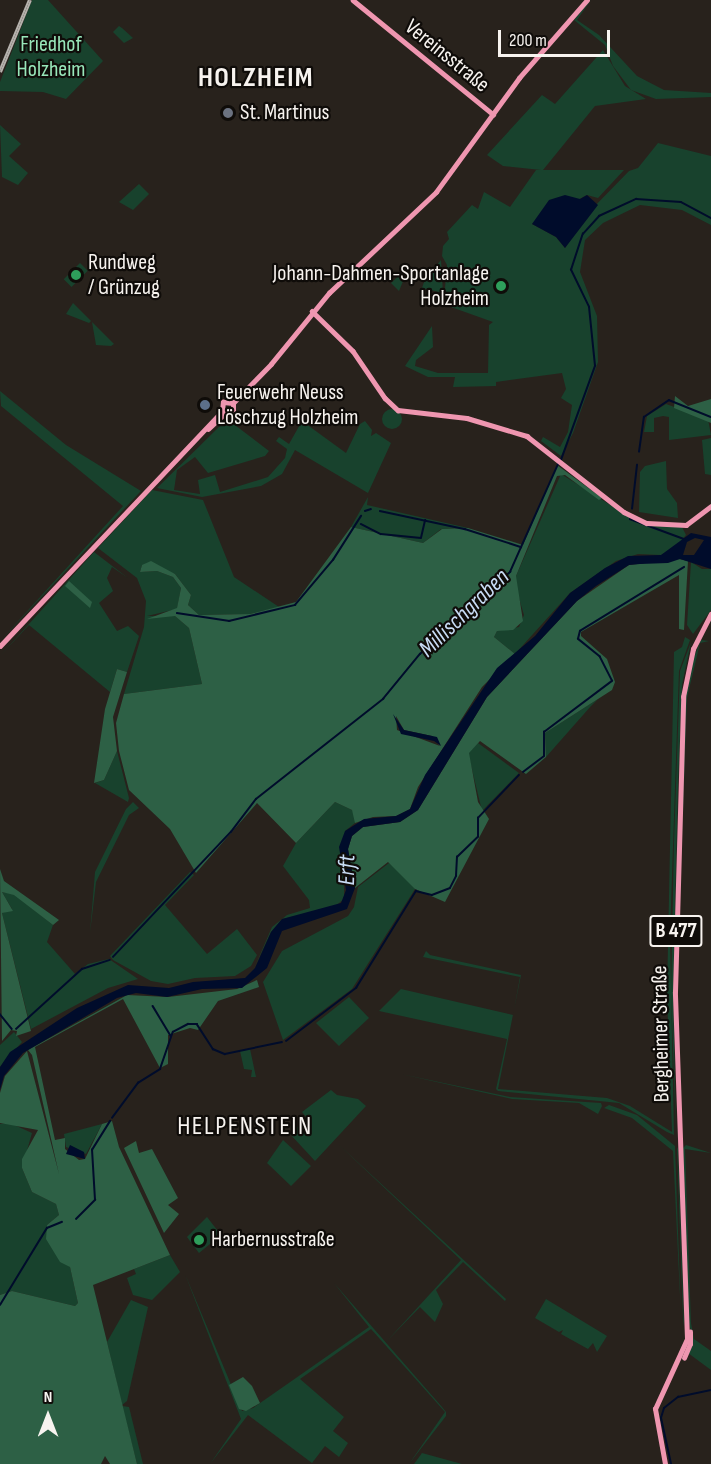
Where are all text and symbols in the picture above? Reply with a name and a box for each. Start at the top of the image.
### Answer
street label: Vereinsstraße [399,14,495,98]
scale bar [501,18,614,56]
text: 200 m [509,30,547,51]
park label: Friedhof Holzheim [17,31,85,82]
district label: HOLZHEIM [198,61,314,95]
place label: St. Martinus [240,100,329,126]
marker: St. Martinus [221,106,235,120]
place label: Rundweg / Grünzug [88,249,160,300]
place label: Johann-Dahmen-Sportanlage Holzheim [273,260,489,312]
marker: Rundweg / Grünzug [69,268,83,282]
marker: Johann-Dahmen-Sportanlage Holzheim [494,279,508,293]
place label: Feuerwehr Neuss Löschzug Holzheim [217,379,358,430]
marker: Feuerwehr Neuss Löschzug Holzheim [198,398,212,412]
water label: Millischgraben [413,563,515,663]
water label: Erft [332,854,362,886]
road number: B 477 [649,913,703,949]
street label: Bergheimer Straße [647,965,675,1103]
district label: HELPENSTEIN [177,1111,313,1143]
place label: Harbernusstraße [211,1227,335,1253]
marker: Harbernusstraße [192,1233,206,1247]
north arrow [18,1386,78,1446]
text: N [44,1388,52,1407]

